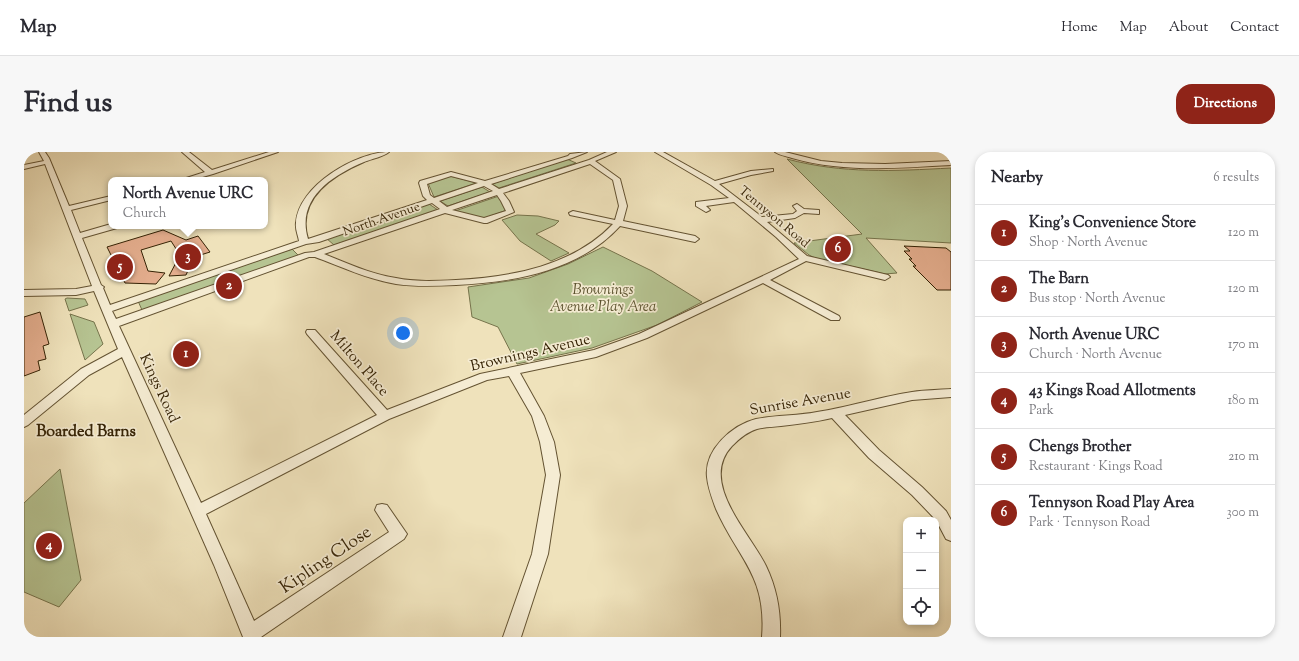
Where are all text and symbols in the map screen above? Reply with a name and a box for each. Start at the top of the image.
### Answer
text: Map [20,14,57,41]
text: Home [1061,18,1098,38]
text: Map [1120,18,1147,38]
text: About [1169,18,1208,38]
text: Contact [1230,18,1279,38]
text: Find us [24,84,112,124]
button: Directions [1176,84,1275,124]
text: Nearby [991,166,1043,190]
text: 6 results [1213,169,1259,187]
popup [108,177,268,229]
street label: Tennyson Road [734,183,813,253]
text: North Avenue URC [123,184,253,205]
street label: North Avenue [341,198,423,241]
text: Church [123,205,166,223]
text: King's Convenience Store [1029,213,1196,234]
text: 1 [1002,224,1006,242]
text: 120 m [1228,224,1259,242]
pin: 6 [825,234,851,264]
text: Shop · North Avenue [1029,234,1148,252]
pin: 3 [175,242,201,272]
pin: 5 [107,252,133,282]
text: The Barn [1029,269,1089,290]
pin: 2 [216,271,242,301]
park label: Brownings Avenue Play Area [549,280,657,318]
text: 2 [1001,280,1007,298]
text: 120 m [1228,280,1259,298]
text: Bus stop · North Avenue [1029,290,1166,308]
your location [393,323,413,343]
text: North Avenue URC [1029,325,1160,346]
street label: Milton Place [325,327,393,401]
street label: Brownings Avenue [468,329,592,377]
text: 3 [1001,336,1007,354]
text: 170 m [1228,336,1259,354]
pin: 1 [173,339,199,369]
text: Church · North Avenue [1029,346,1162,364]
street label: Kings Road [133,351,184,427]
text: 43 Kings Road Allotments [1029,381,1196,402]
street label: Sunrise Avenue [748,383,853,422]
text: 4 [1001,392,1007,410]
text: 180 m [1228,392,1259,410]
text: Park [1029,402,1054,420]
district label: Boarded Barns [36,421,136,444]
text: Chengs Brother [1029,437,1131,458]
text: 5 [1002,448,1006,466]
text: 210 m [1228,448,1259,466]
text: Restaurant · Kings Road [1029,458,1163,476]
text: Tennyson Road Play Area [1029,493,1194,514]
text: 6 [1001,504,1007,522]
text: 300 m [1227,504,1259,522]
text: Park · Tennyson Road [1029,514,1150,532]
map controls [903,517,939,625]
button: + [903,517,939,553]
street label: Kipling Close [275,520,377,601]
pin: 4 [36,531,62,561]
button: − [903,553,939,589]
button: locate [903,589,939,625]

